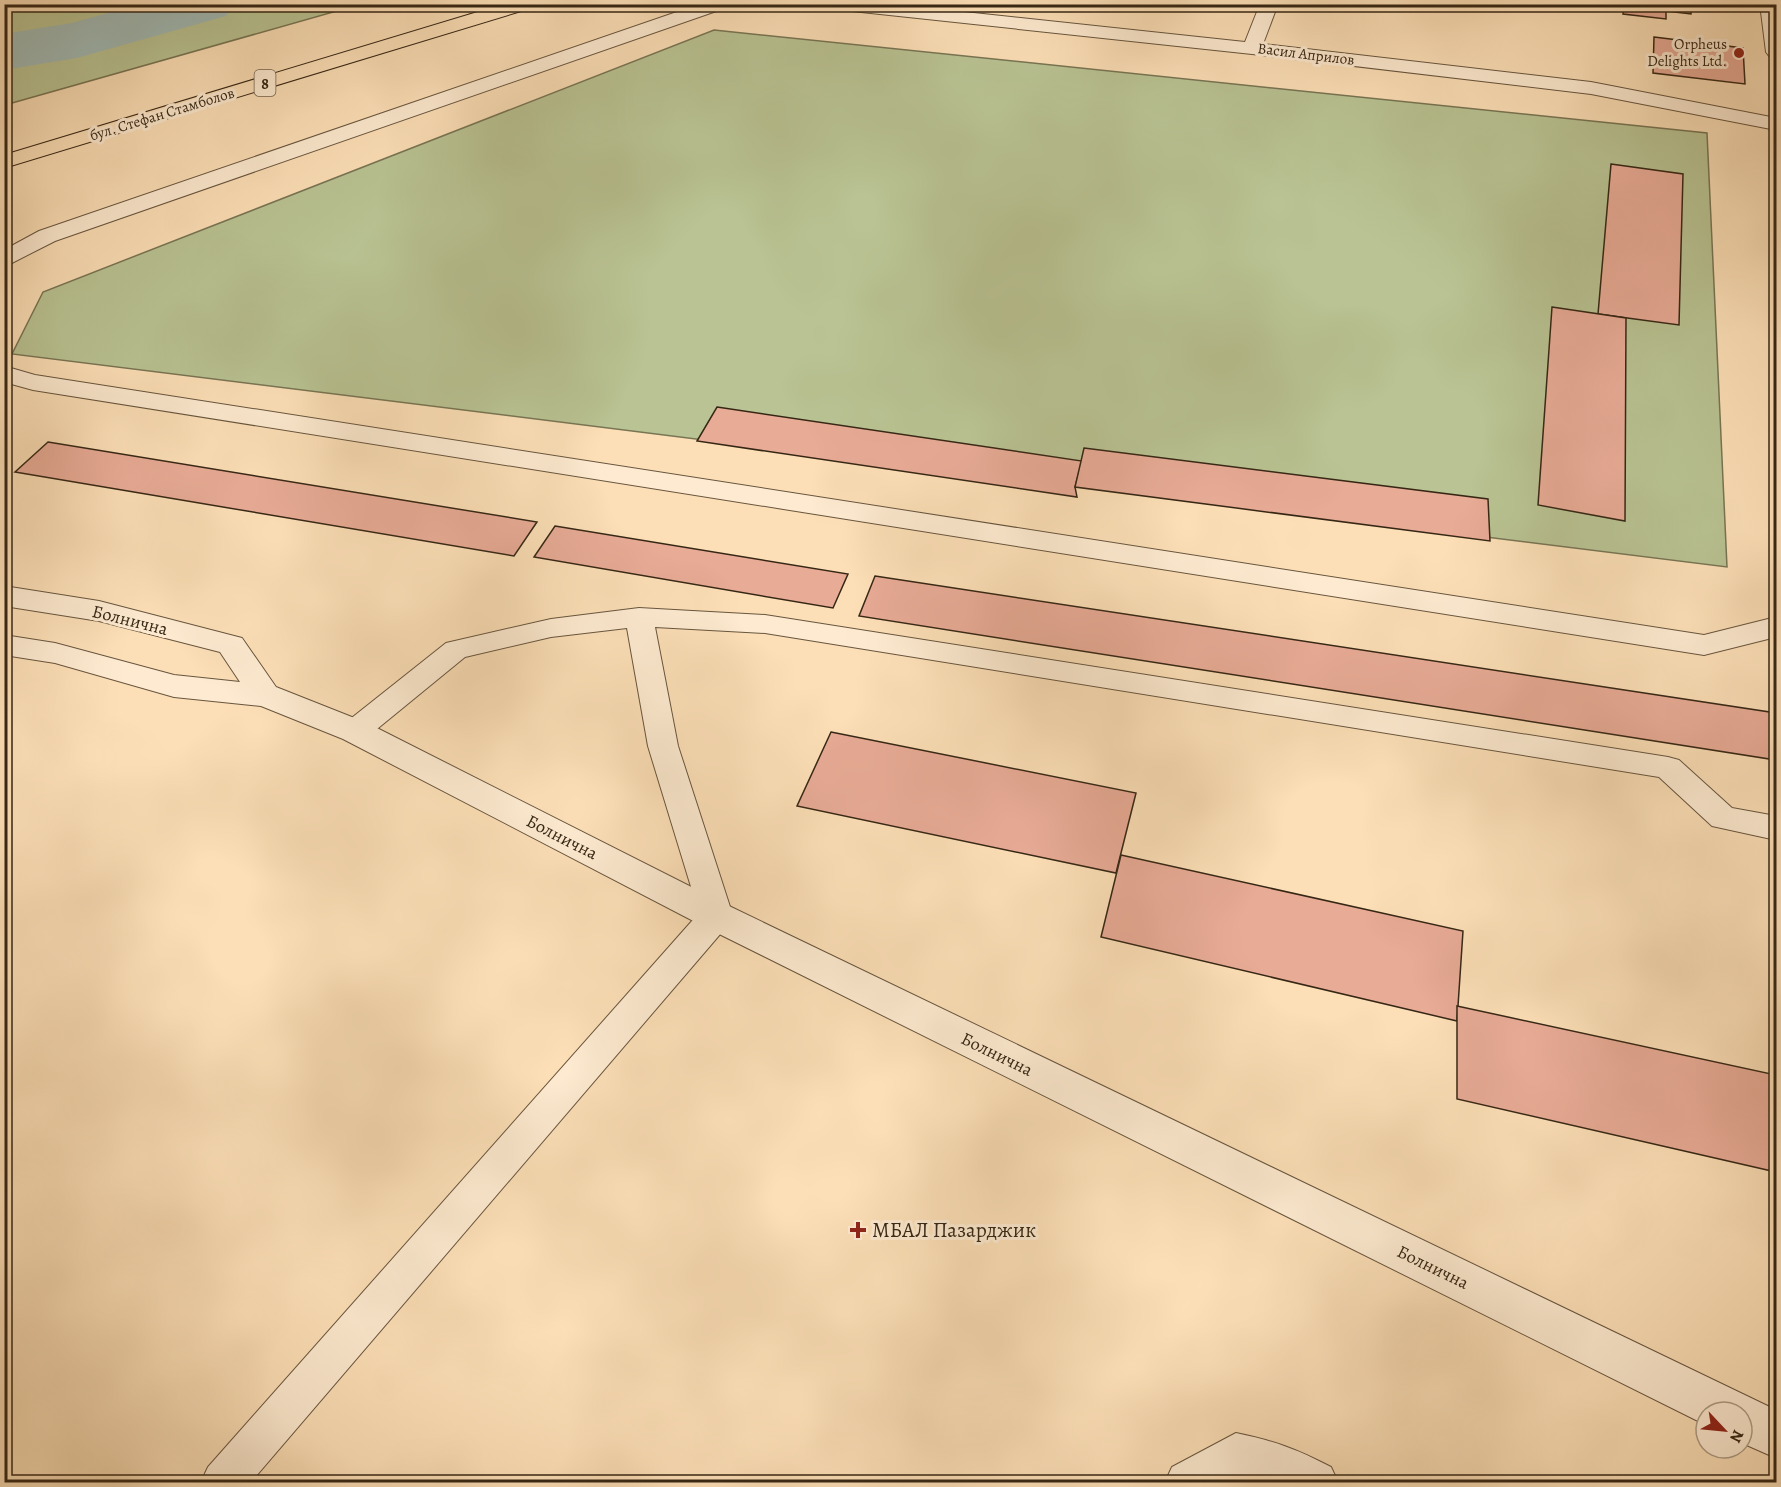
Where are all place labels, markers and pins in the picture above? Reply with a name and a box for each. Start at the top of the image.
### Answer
place label: Orpheus Delights Ltd. [1647,34,1727,71]
marker: Orpheus Delights Ltd. [1732,46,1746,60]
place label: МБАЛ Пазарджик [872,1216,1036,1244]
marker: МБАЛ Пазарджик [849,1221,867,1239]

